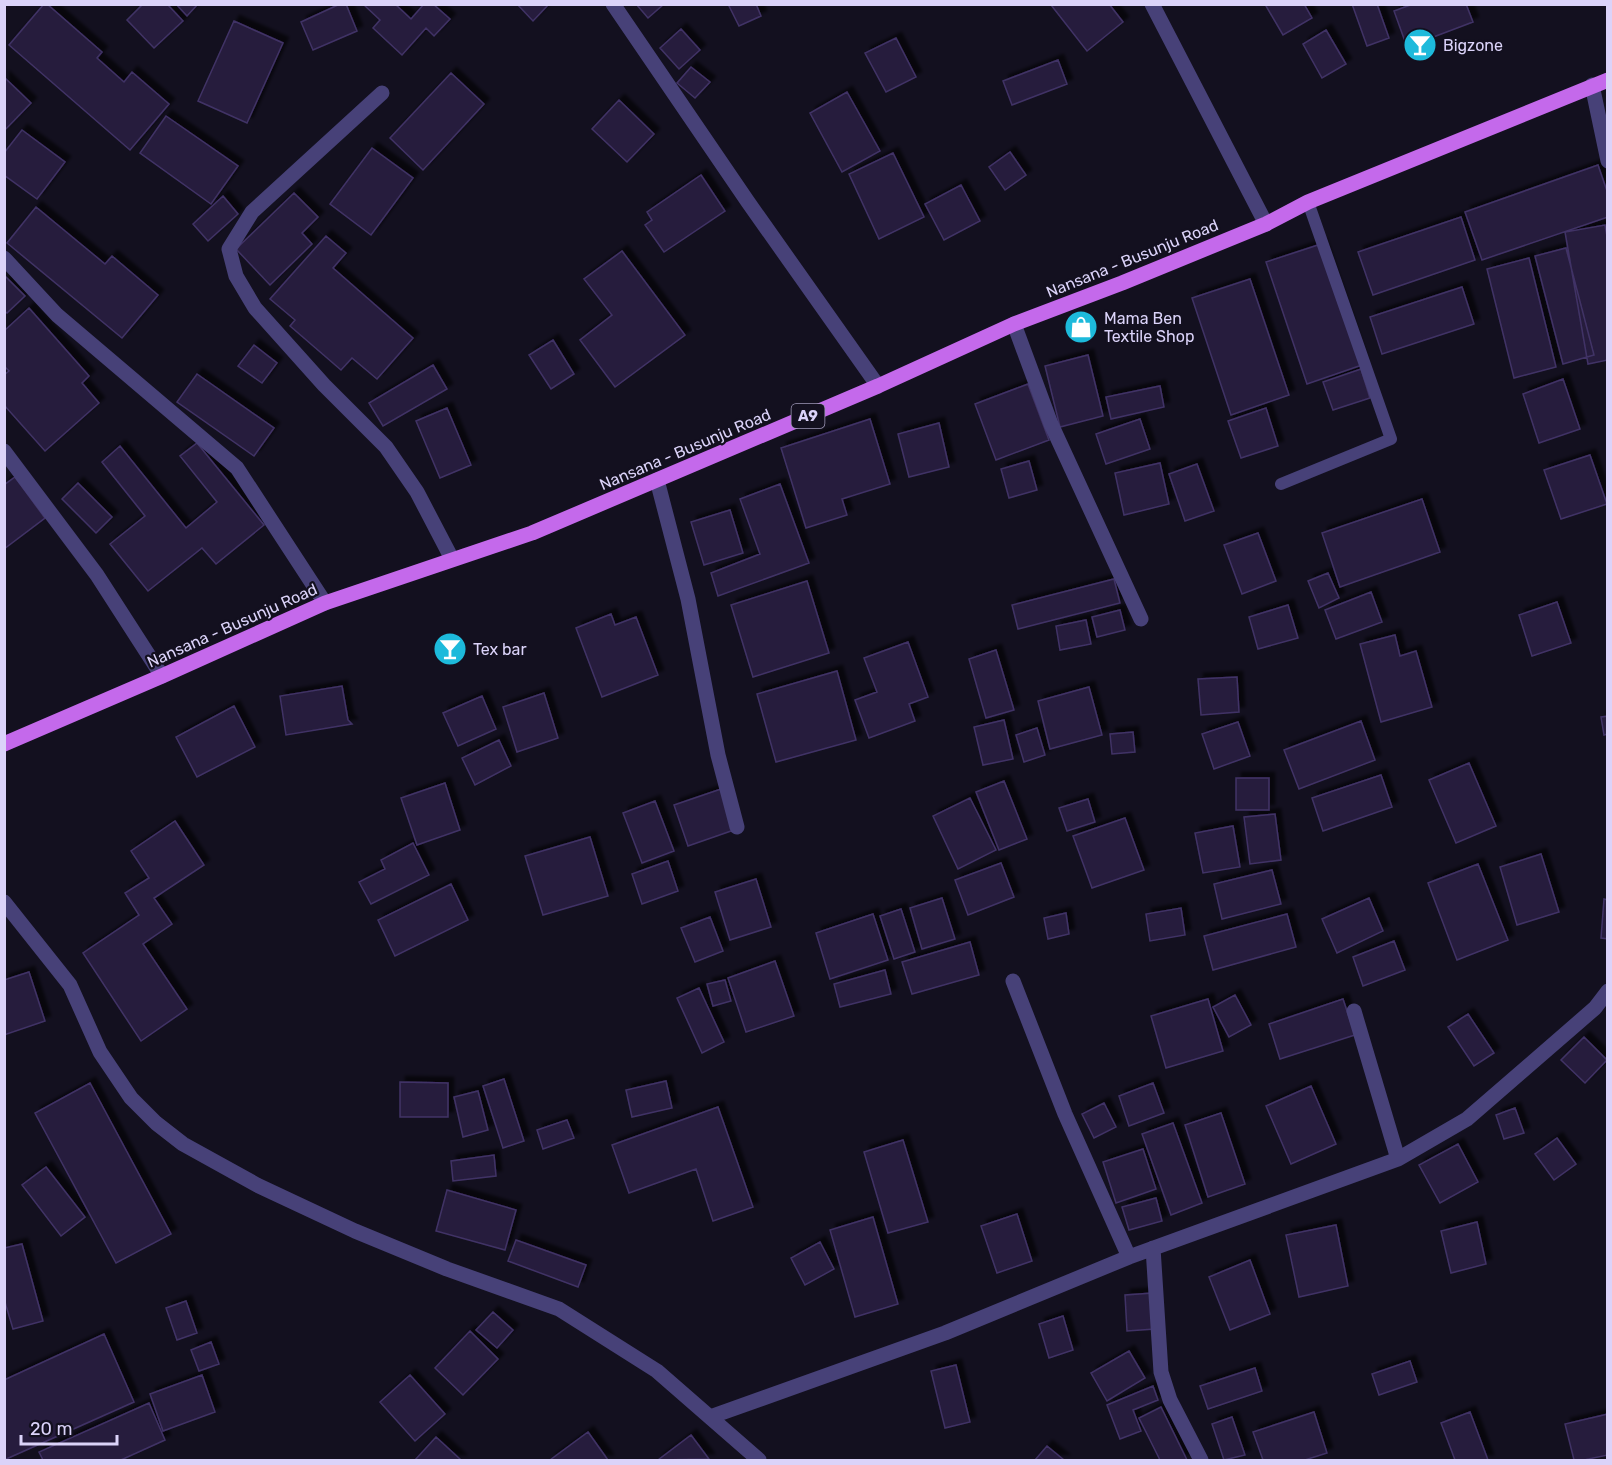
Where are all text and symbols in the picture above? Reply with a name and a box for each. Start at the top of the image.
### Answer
bar icon: Bigzone [1402,27,1438,63]
place label: Bigzone [1443,36,1503,55]
street label: Nansana - Busunju Road [1043,215,1221,302]
shop icon: Mama Ben Textile Shop [1063,309,1099,345]
place label: Mama Ben Textile Shop [1104,309,1194,346]
road number: A9 [792,404,824,428]
street label: Nansana - Busunju Road [597,405,774,494]
street label: Nansana - Busunju Road [144,579,320,672]
bar icon: Tex bar [432,631,468,667]
place label: Tex bar [473,640,527,659]
scale bar [21,1408,117,1446]
text: 20 m [30,1418,72,1440]

